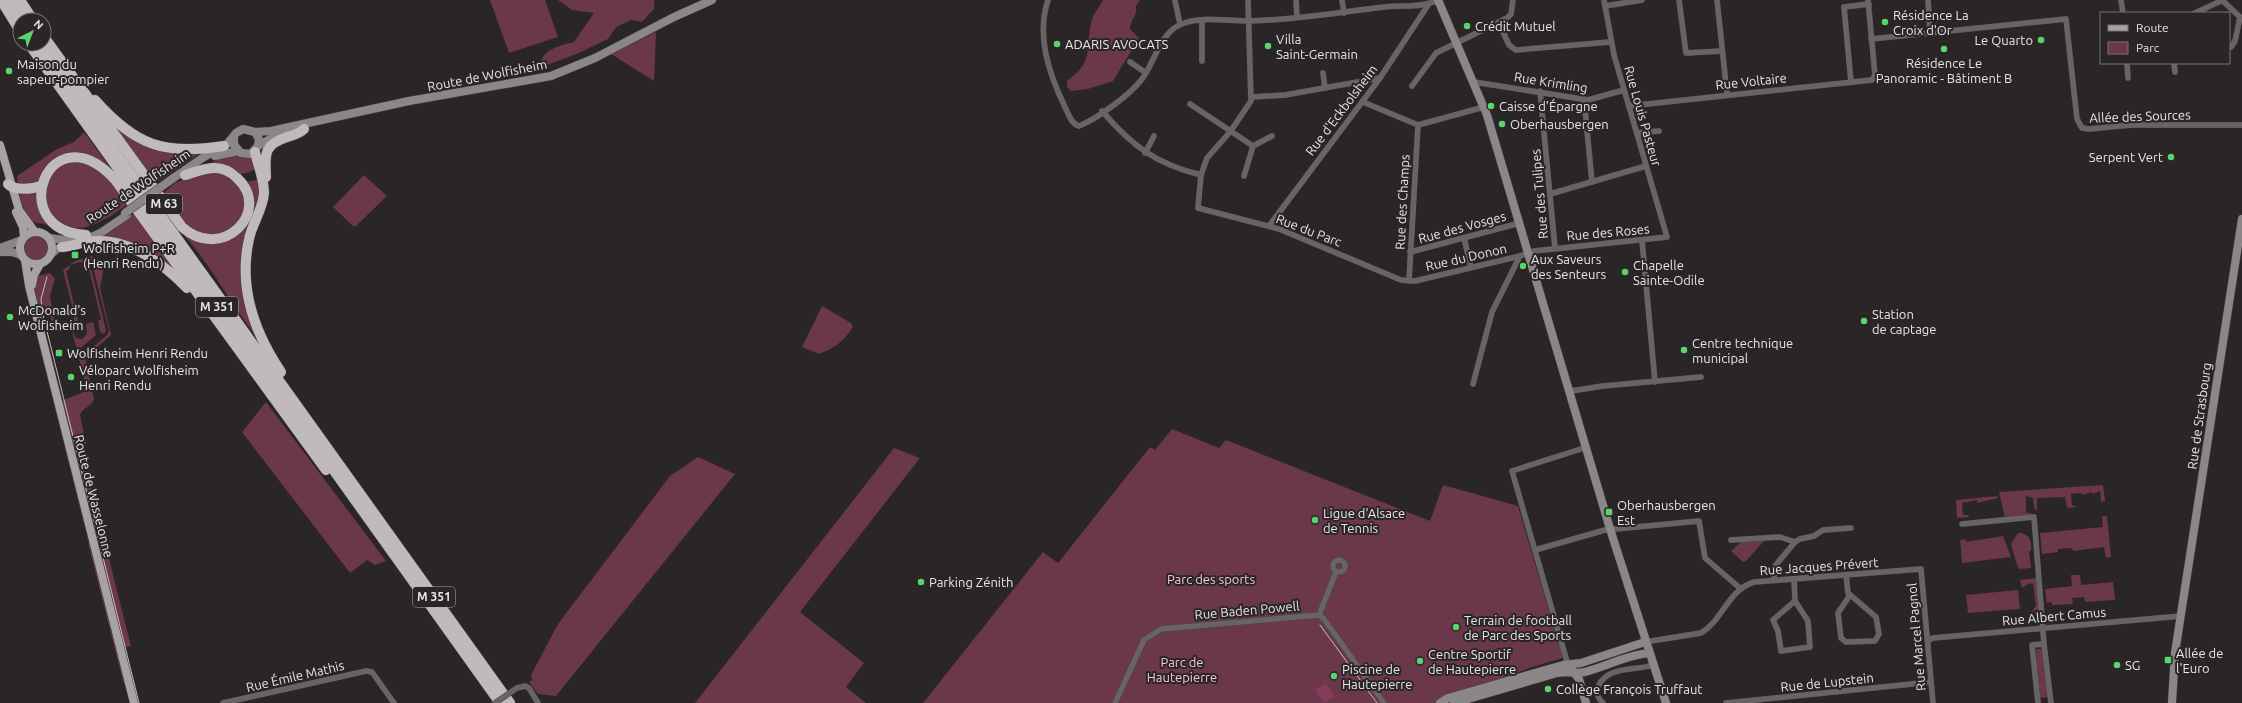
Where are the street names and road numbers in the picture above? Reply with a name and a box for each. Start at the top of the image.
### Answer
street label: Route de Wolfisheim [426,57,548,93]
street label: Rue d'Eckbolsheim [1302,62,1380,158]
street label: Rue Louis Pasteur [1622,64,1664,168]
street label: Rue Krimling [1513,69,1589,95]
street label: Rue Voltaire [1715,70,1787,92]
street label: Allée des Sources [2089,107,2191,125]
street label: Route de Wolfisheim [84,146,192,226]
street label: Rue des Tulipes [1528,148,1550,240]
street label: Rue des Champs [1393,154,1412,250]
road number: M 63 [146,194,182,214]
street label: Rue des Vosges [1417,208,1508,245]
street label: Rue du Parc [1274,211,1344,249]
street label: Rue des Roses [1566,221,1650,243]
street label: Rue du Donon [1424,241,1508,273]
road number: M 351 [196,297,238,317]
street label: Rue de Strasbourg [2185,362,2213,470]
street label: Route de Wasselonne [72,433,116,559]
street label: Rue Jacques Prévert [1759,555,1879,577]
street label: Rue Marcel Pagnol [1904,582,1928,692]
road number: M 351 [413,587,455,607]
street label: Rue Baden Powell [1194,598,1301,622]
street label: Rue Albert Camus [2001,604,2107,628]
street label: Rue Émile Mathis [244,657,346,694]
street label: Rue de Lupstein [1780,670,1874,694]

